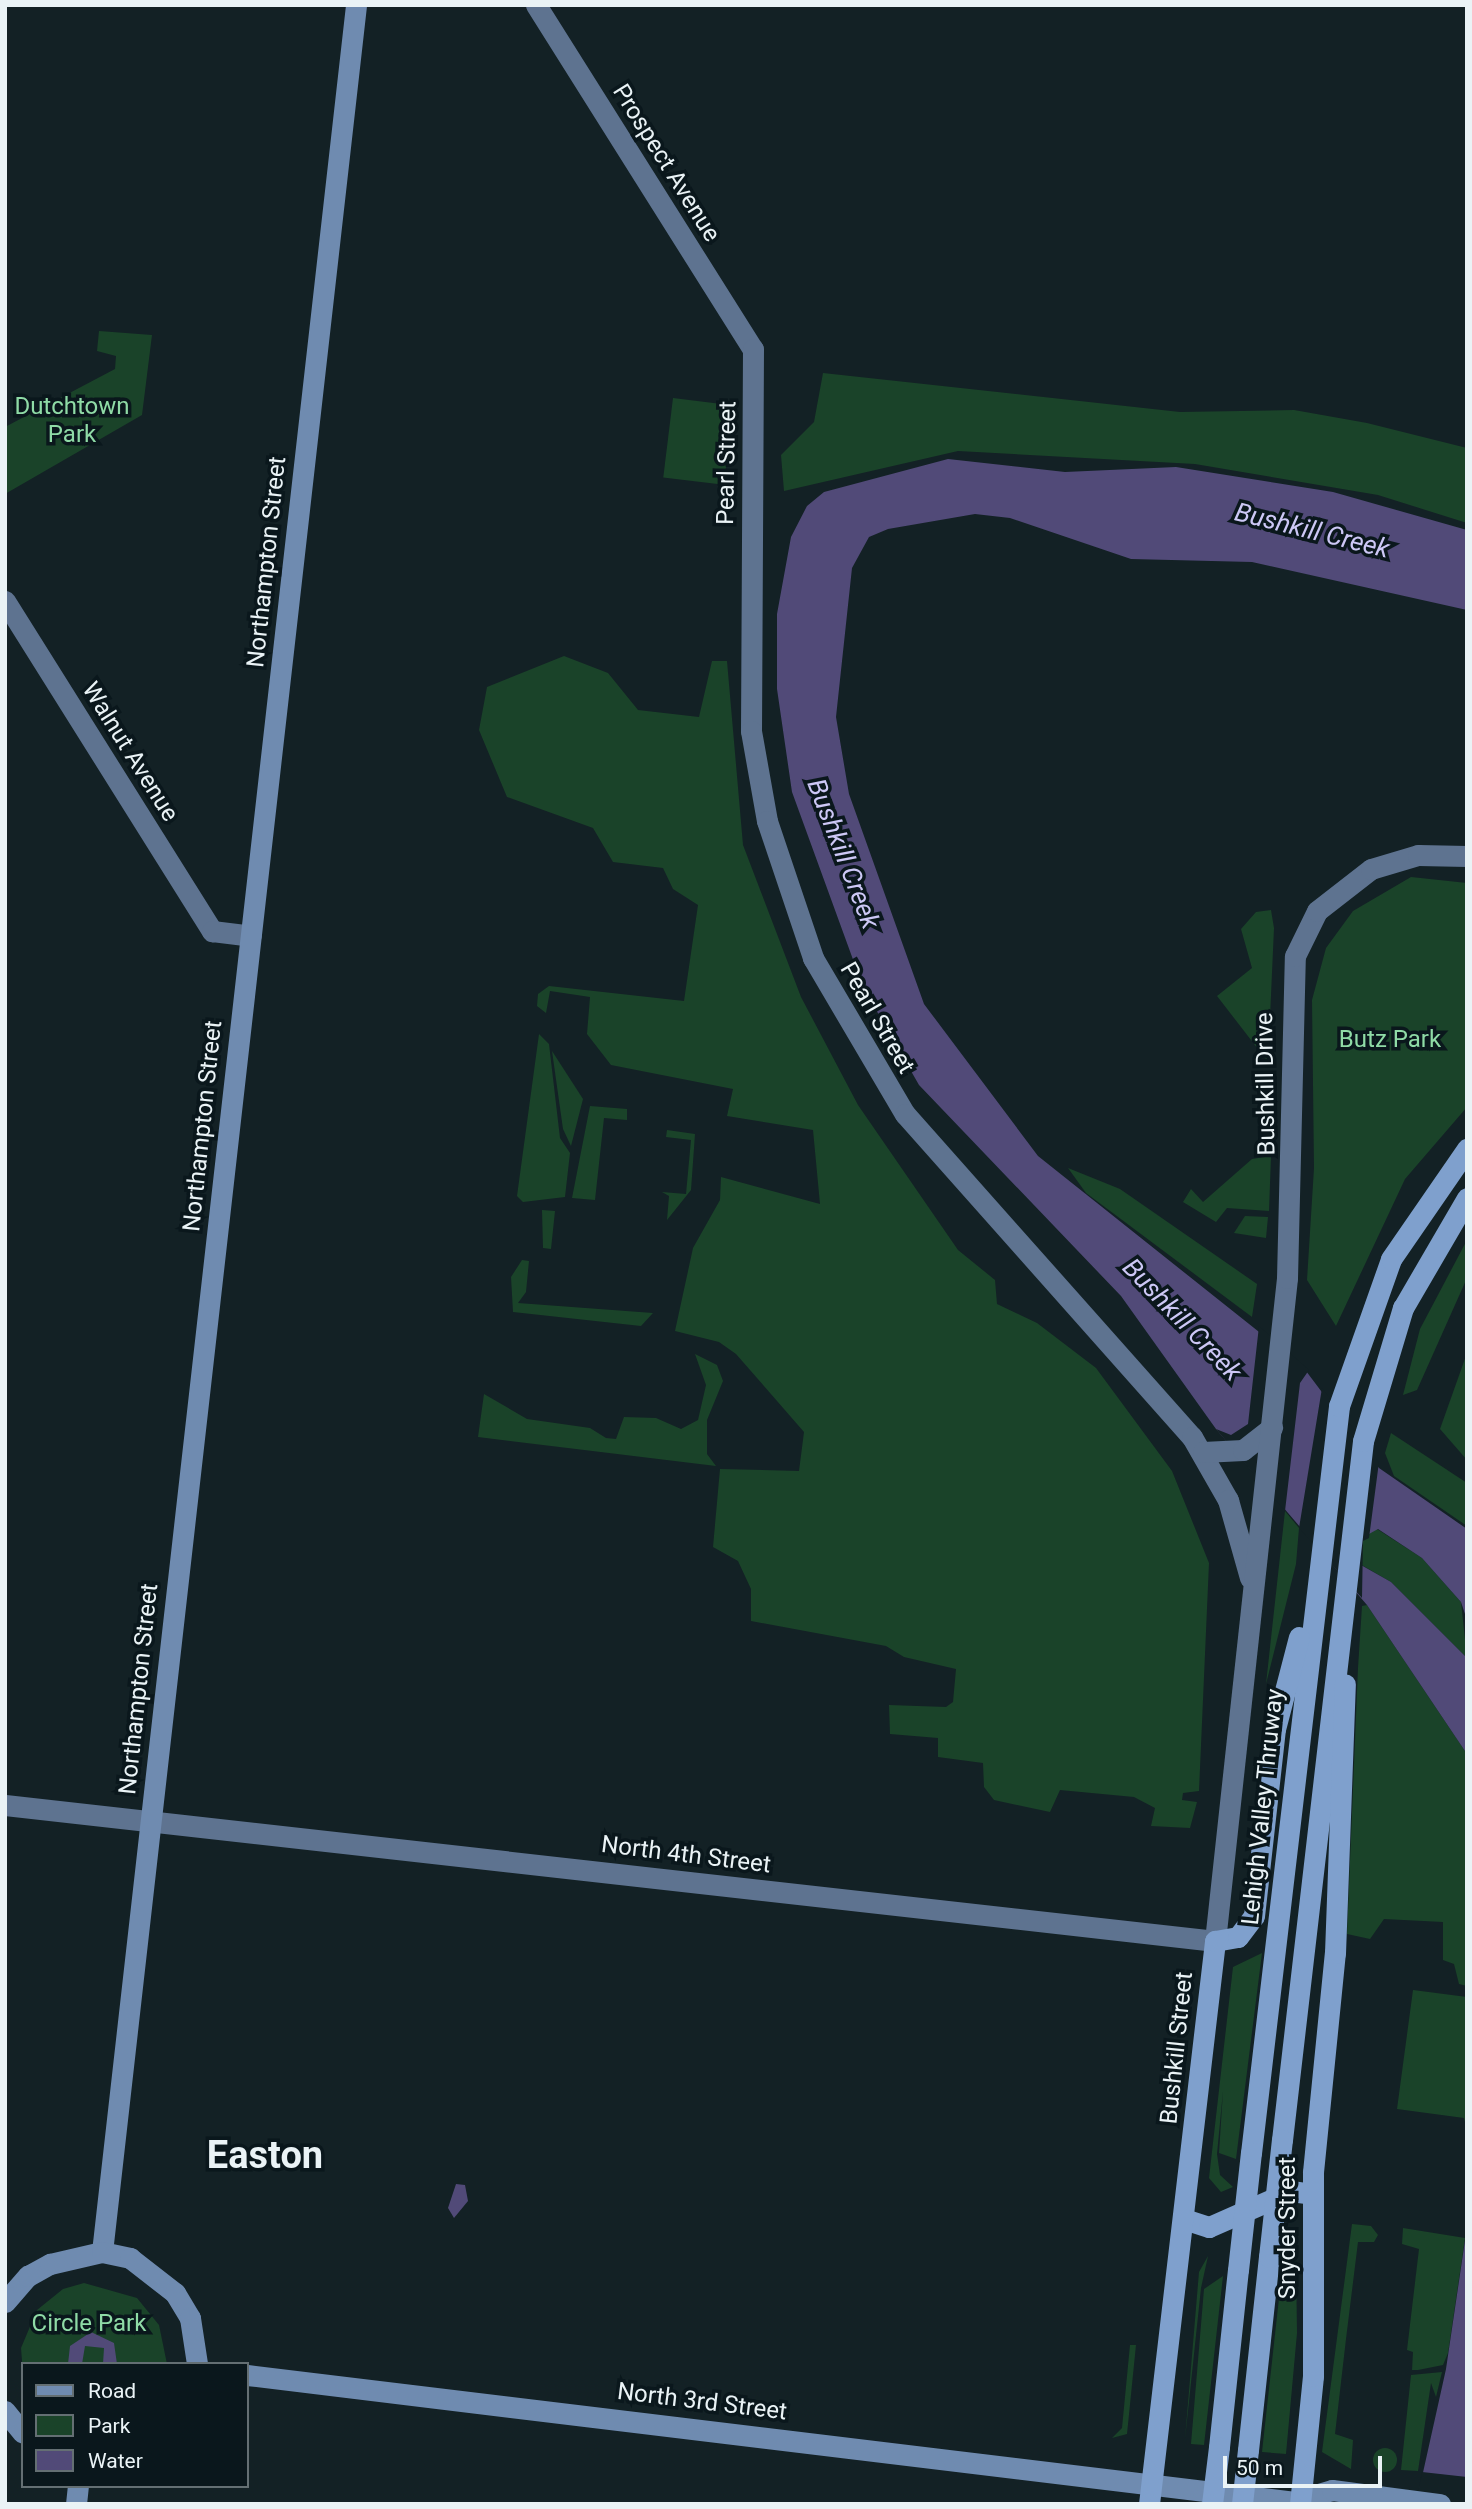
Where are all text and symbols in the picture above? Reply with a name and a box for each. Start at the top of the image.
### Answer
street label: Prospect Avenue [606,79,726,247]
park label: Dutchtown Park [14,393,130,449]
street label: Pearl Street [712,401,742,525]
street label: Northampton Street [242,455,292,669]
water label: Bushkill Creek [1231,497,1393,565]
street label: Walnut Avenue [76,677,184,827]
water label: Bushkill Creek [800,775,886,933]
street label: Pearl Street [834,957,920,1079]
street label: Bushkill Drive [1250,1012,1282,1156]
street label: Northampton Street [178,1019,228,1233]
park label: Butz Park [1339,1026,1441,1054]
water label: Bushkill Creek [1116,1252,1248,1388]
street label: Northampton Street [114,1582,164,1796]
street label: Lehigh Valley Thruway [1236,1687,1290,1927]
street label: North 4th Street [600,1830,772,1880]
street label: Bushkill Street [1155,1971,1199,2125]
district label: Easton [207,2133,323,2179]
street label: Snyder Street [1274,2157,1302,2299]
park label: Circle Park [32,2310,146,2338]
legend [21,2362,248,2488]
street label: North 3rd Street [616,2377,788,2427]
text: Road [88,2379,136,2403]
text: Park [88,2414,130,2438]
scale bar [1227,2442,1386,2486]
text: Water [88,2449,143,2473]
text: 50 m [1236,2456,1283,2480]

